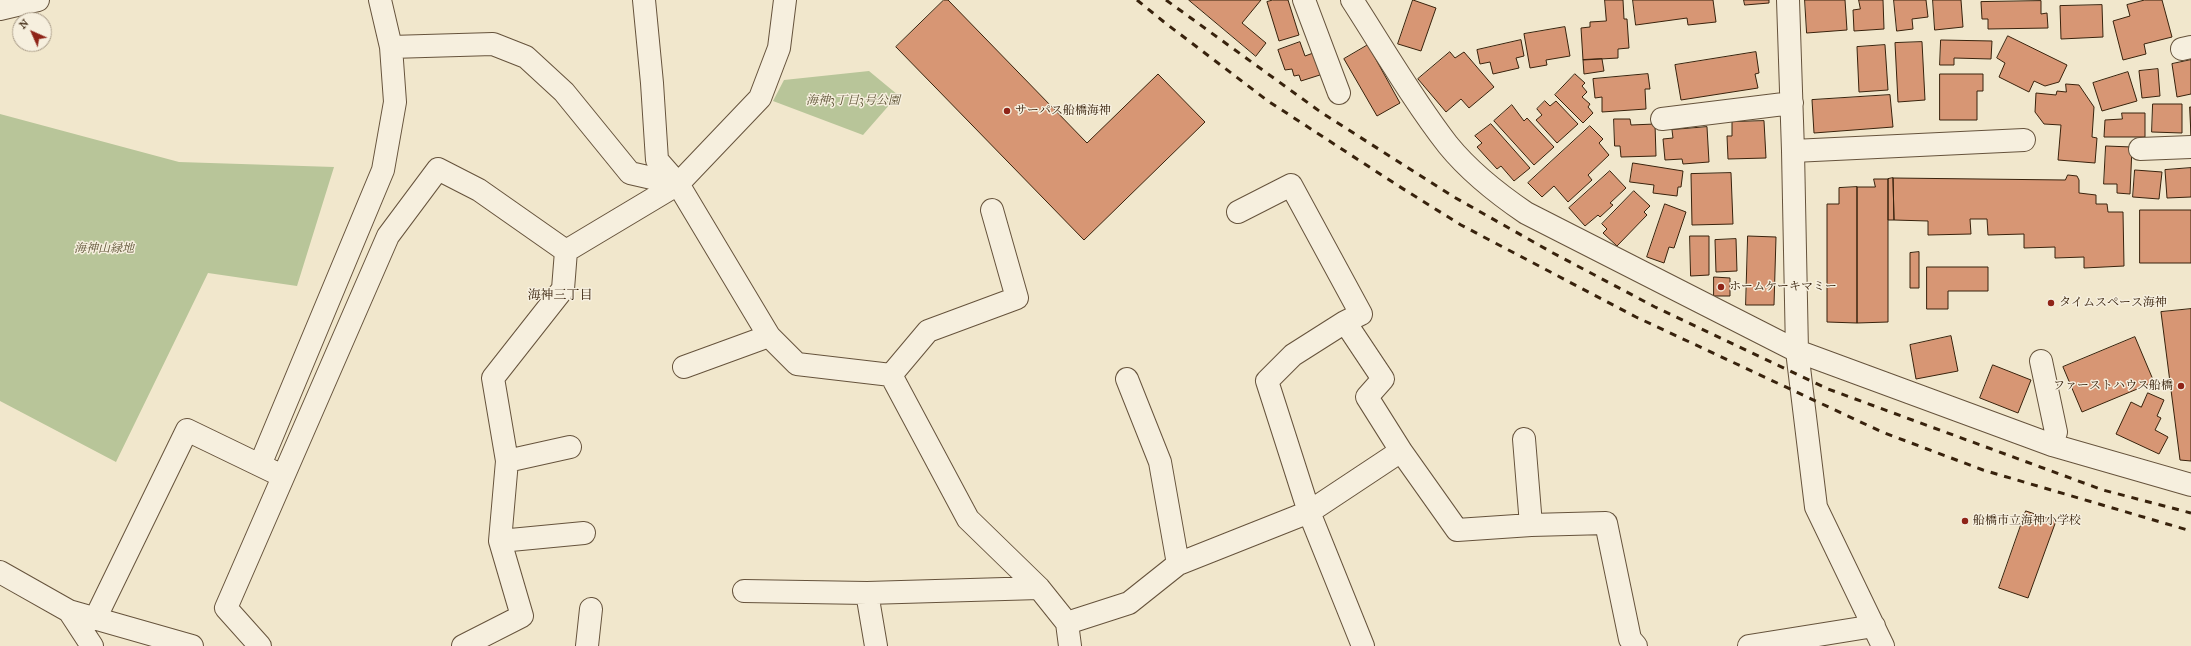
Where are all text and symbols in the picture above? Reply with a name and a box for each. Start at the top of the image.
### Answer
north arrow [12,12,52,52]
text: N [16,16,31,31]
park label: 海神3丁目3号公園 [806,94,900,108]
place label: サーパス船橋海神 [1015,104,1111,118]
marker: サーパス船橋海神 [1002,106,1012,116]
park label: 海神山緑地 [74,242,134,256]
place label: ホームケーキマミー [1729,280,1837,294]
marker: ホームケーキマミー [1716,282,1726,292]
district label: 海神三丁目 [528,288,592,304]
place label: タイムスペース海神 [2059,296,2167,310]
marker: タイムスペース海神 [2046,298,2056,308]
place label: ファーストハウス船橋 [2053,379,2173,393]
marker: ファーストハウス船橋 [2176,381,2186,391]
place label: 船橋市立海神小学校 [1973,514,2081,528]
marker: 船橋市立海神小学校 [1960,516,1970,526]

